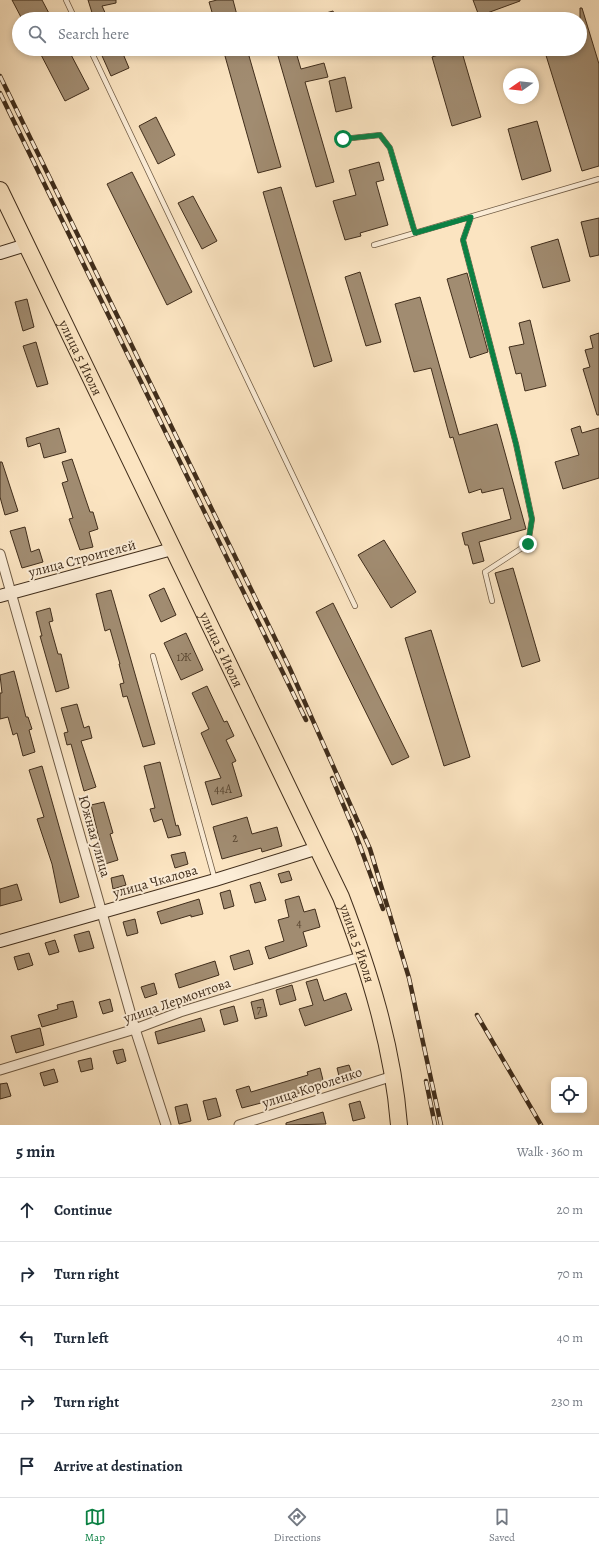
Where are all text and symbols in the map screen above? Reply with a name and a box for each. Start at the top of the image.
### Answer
search box [12,12,587,56]
icon: search [26,23,48,45]
text: Search here [58,24,129,44]
north arrow [503,68,539,104]
route start [334,130,352,148]
street label: улица 5 Июля [54,316,107,399]
street label: улица Строителей [25,535,138,582]
route end [519,535,537,553]
street label: улица 5 Июля [194,608,248,691]
house number: 1Ж [176,649,192,665]
house number: 44А [214,781,233,797]
street label: Южная улица [74,793,115,880]
house number: 2 [232,830,238,846]
street label: улица Чкалова [110,860,200,903]
street label: улица 5 Июля [334,900,379,985]
house number: 4 [296,915,302,931]
street label: улица Лермонтова [120,973,234,1028]
house number: 7 [256,1001,262,1017]
street label: улица Короленко [259,1062,365,1113]
map controls [551,1077,587,1113]
button: locate [551,1077,587,1113]
text: 5 min [16,1140,55,1163]
text: Walk · 360 m [517,1143,583,1160]
icon: ahead [16,1199,38,1221]
text: Continue [54,1200,112,1220]
text: 20 m [557,1201,583,1218]
icon: right [16,1263,38,1285]
text: Turn right [54,1264,119,1284]
text: 70 m [557,1265,583,1282]
icon: left [16,1327,38,1349]
text: Turn left [54,1328,109,1348]
text: 40 m [557,1329,583,1346]
icon: right [16,1391,38,1413]
text: Turn right [54,1392,119,1412]
text: 230 m [551,1393,583,1410]
icon: arrive [16,1455,38,1477]
text: Arrive at destination [54,1456,183,1476]
tab: Map [84,1506,106,1545]
tab: Directions [274,1506,321,1545]
tab: Saved [489,1506,515,1545]

